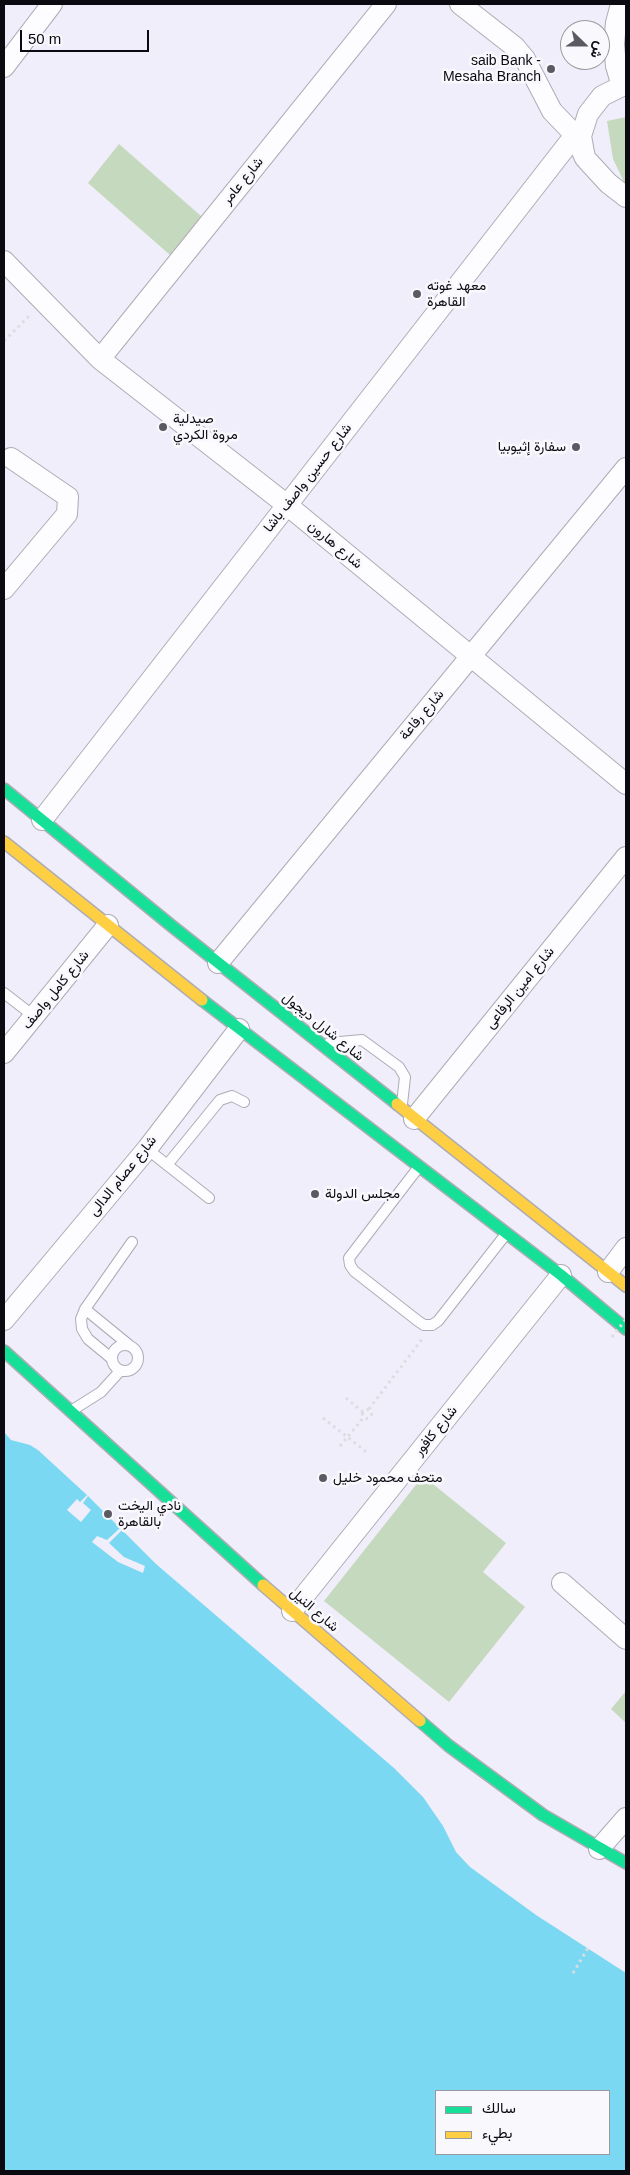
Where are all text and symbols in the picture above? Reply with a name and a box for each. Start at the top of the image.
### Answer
scale bar [22,20,151,52]
north arrow [560,20,610,70]
text: 50 m [28,30,61,47]
text: ش [587,39,609,61]
place label: saib Bank - Mesaha Branch [443,53,541,85]
marker: saib Bank - Mesaha Branch [545,63,557,75]
street label: شارع عامر [219,154,267,208]
place label: معهد غوته القاهرة [427,278,486,310]
marker: معهد غوته القاهرة [411,288,423,300]
place label: صيدلية مروة الكردي [173,411,238,444]
street label: شارع حسين واصف باشا [260,420,356,536]
marker: صيدلية مروة الكردي [157,421,169,433]
place label: سفارة إثيوبيا [498,439,566,455]
marker: سفارة إثيوبيا [570,441,582,453]
street label: شارع هارون [304,517,366,573]
street label: شارع رفاعة [396,686,448,744]
street label: شارع امين الرفاعى [482,944,558,1032]
street label: شارع كامل واصف [19,947,93,1033]
street label: شارع شارل ديجول [279,989,367,1065]
street label: شارع عصام الدالى [86,1132,160,1220]
place label: مجلس الدولة [325,1186,400,1202]
marker: مجلس الدولة [309,1188,321,1200]
street label: شارع كافور [411,1403,461,1459]
place label: متحف محمود خليل [333,1470,443,1486]
marker: متحف محمود خليل [317,1472,329,1484]
place label: نادي اليخت بالقاهرة [118,1498,181,1530]
marker: نادي اليخت بالقاهرة [102,1508,114,1520]
street label: شارع النيل [286,1584,342,1636]
legend [435,2090,610,2155]
text: سالك [482,2099,516,2116]
text: بطيء [482,2124,512,2141]

